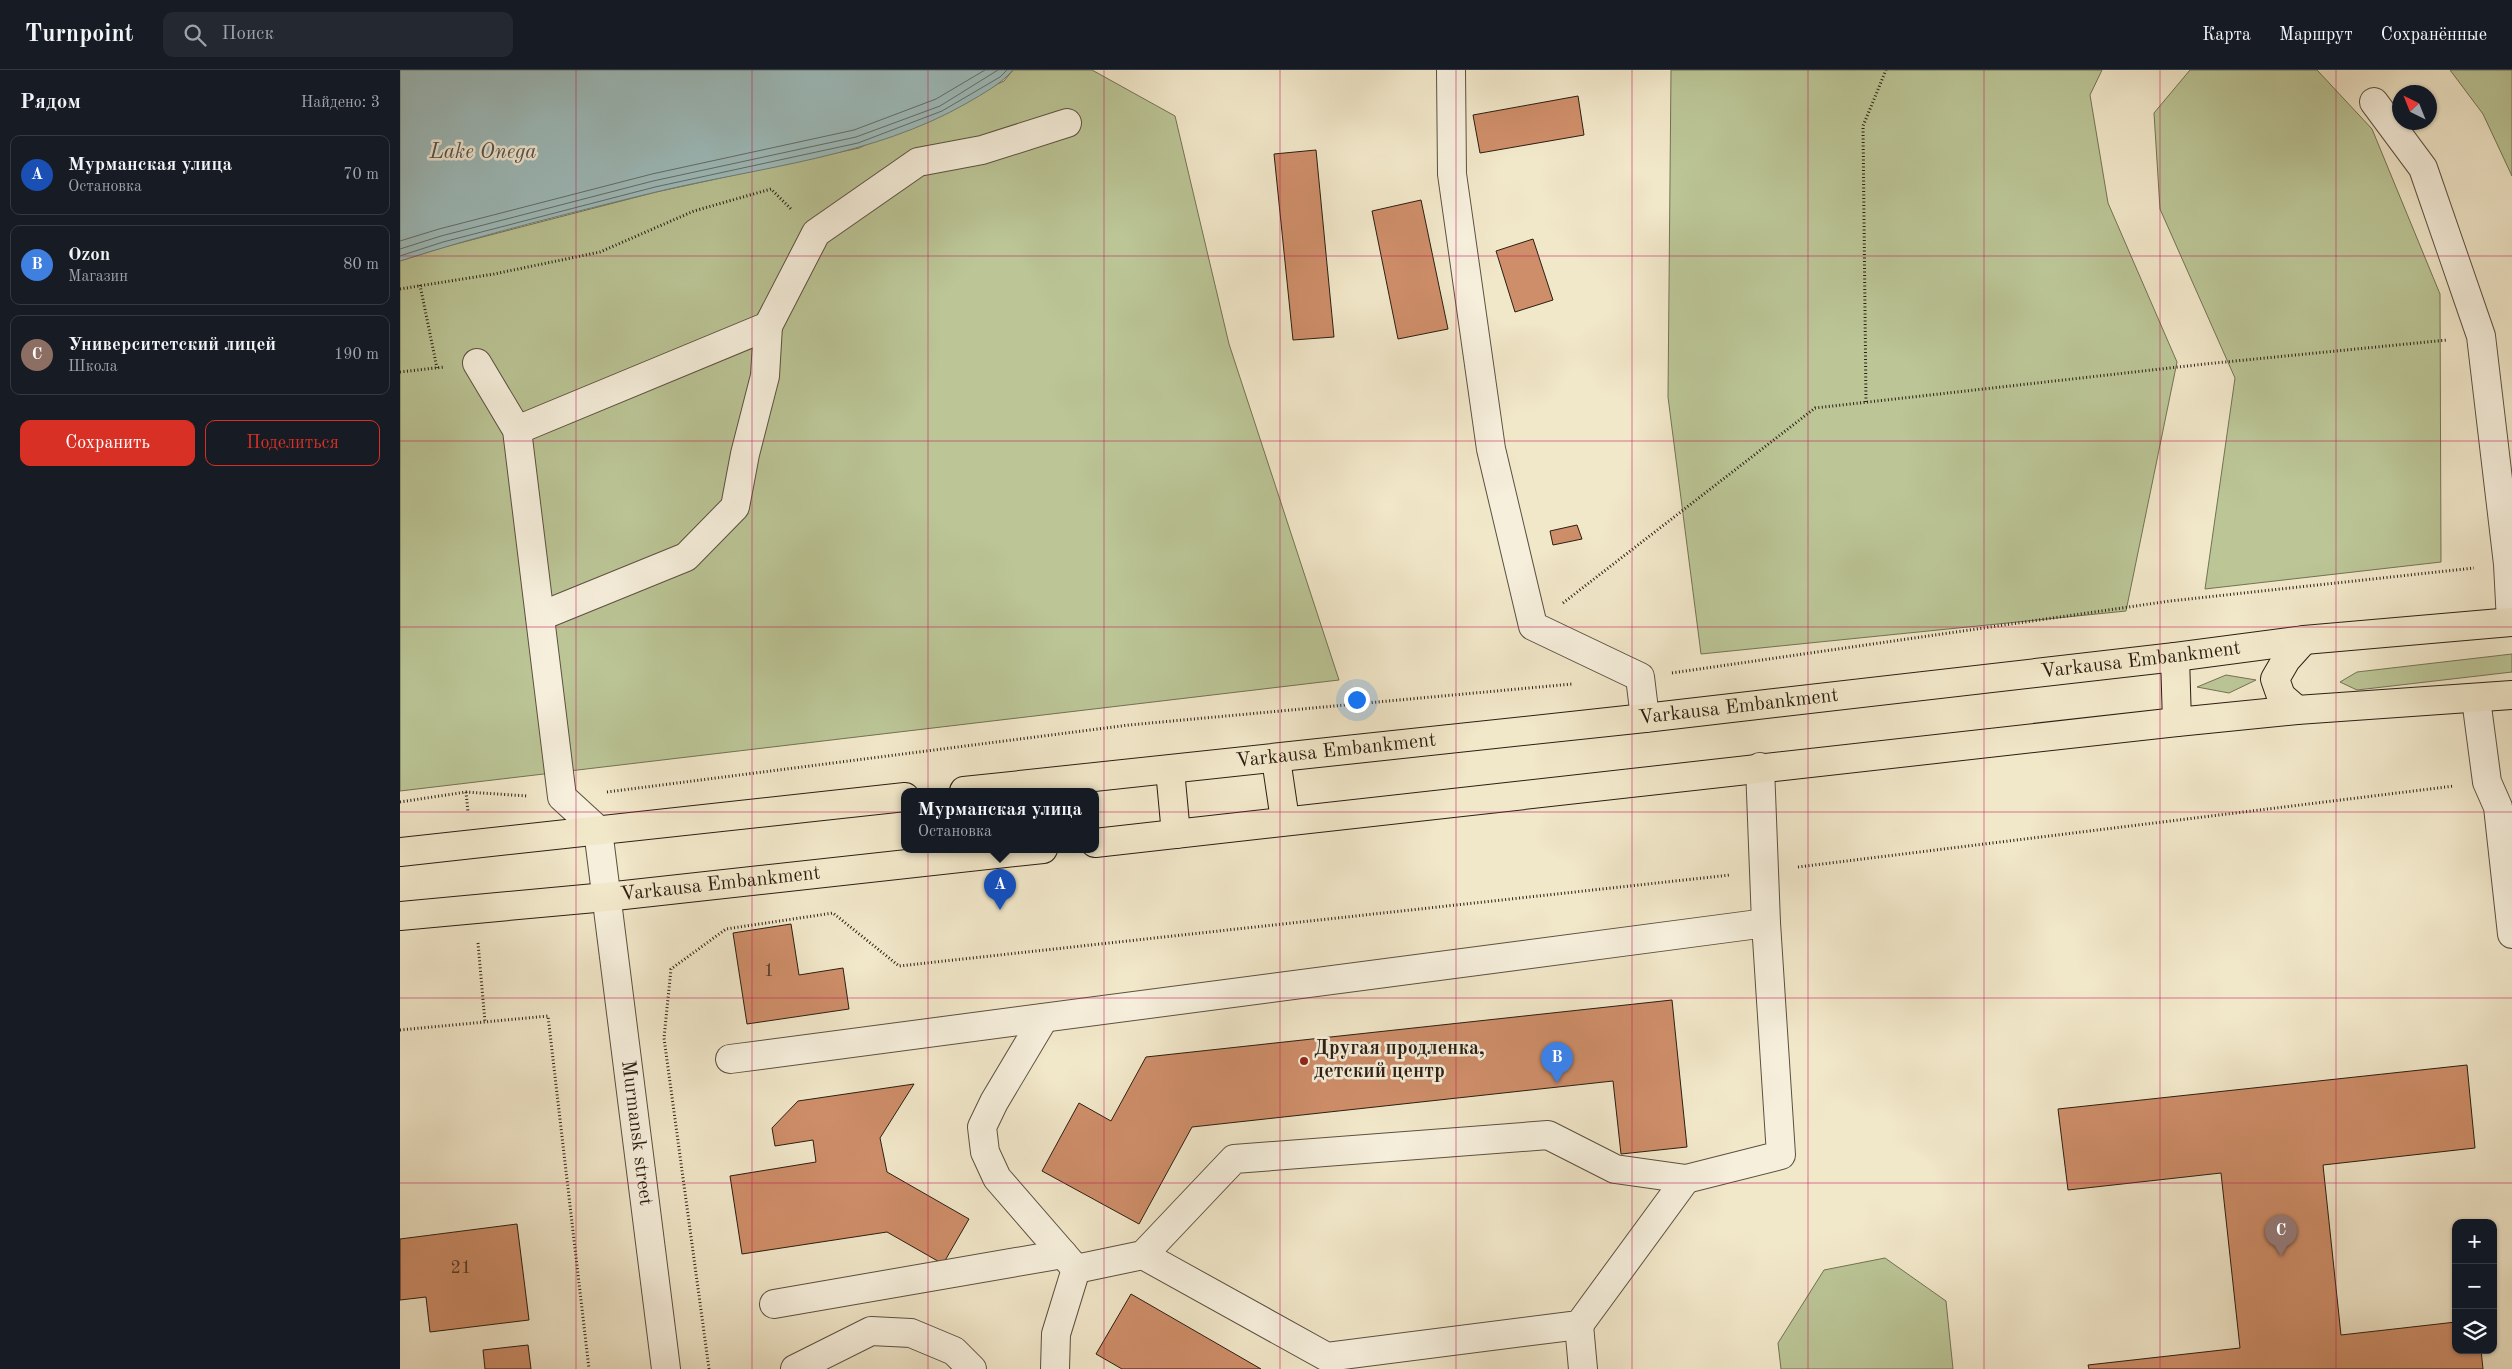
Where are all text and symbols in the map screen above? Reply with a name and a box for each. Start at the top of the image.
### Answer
search box [163,12,513,57]
icon: search [181,21,209,49]
text: Turnpoint [25,23,133,47]
text: Поиск [221,25,274,44]
text: Карта [2202,26,2251,44]
text: Маршрут [2279,26,2353,44]
text: Сохранённые [2381,26,2487,44]
north arrow [2392,85,2437,130]
text: Рядом [20,92,81,113]
text: Найдено: 3 [301,95,380,111]
water label: Lake Onega [428,142,537,163]
text: Мурманская улица [68,156,232,175]
text: A [31,167,43,183]
text: 70 m [343,167,379,183]
text: Остановка [68,179,142,195]
text: Ozon [68,246,110,265]
text: B [31,257,43,273]
text: 80 m [343,257,379,273]
text: Магазин [68,269,128,285]
text: Университетский лицей [68,336,276,355]
text: C [32,347,42,363]
text: 190 m [334,347,379,363]
text: Школа [68,359,118,375]
button: Сохранить [20,420,195,466]
button: Поделиться [205,420,380,466]
street label: Varkausa Embankment [2040,638,2242,682]
street label: Varkausa Embankment [1637,686,1840,729]
your location [1344,687,1370,713]
street label: Varkausa Embankment [1235,730,1437,772]
popup [901,788,1099,853]
text: Мурманская улица [918,801,1082,820]
text: Остановка [918,824,992,840]
street label: Varkausa Embankment [619,864,821,905]
pin: A [984,869,1016,910]
house number: 1 [764,962,774,980]
place label: Другая продленка, детский центр [1314,1039,1485,1082]
pin: B [1541,1042,1573,1083]
marker: Другая продленка, детский центр [1298,1055,1310,1067]
street label: Murmansk street [617,1059,655,1207]
pin: C [2265,1215,2297,1256]
map controls [2452,1219,2497,1354]
button: + [2452,1219,2497,1264]
house number: 21 [451,1259,471,1277]
button: − [2452,1264,2497,1309]
button: layers [2452,1309,2497,1354]

